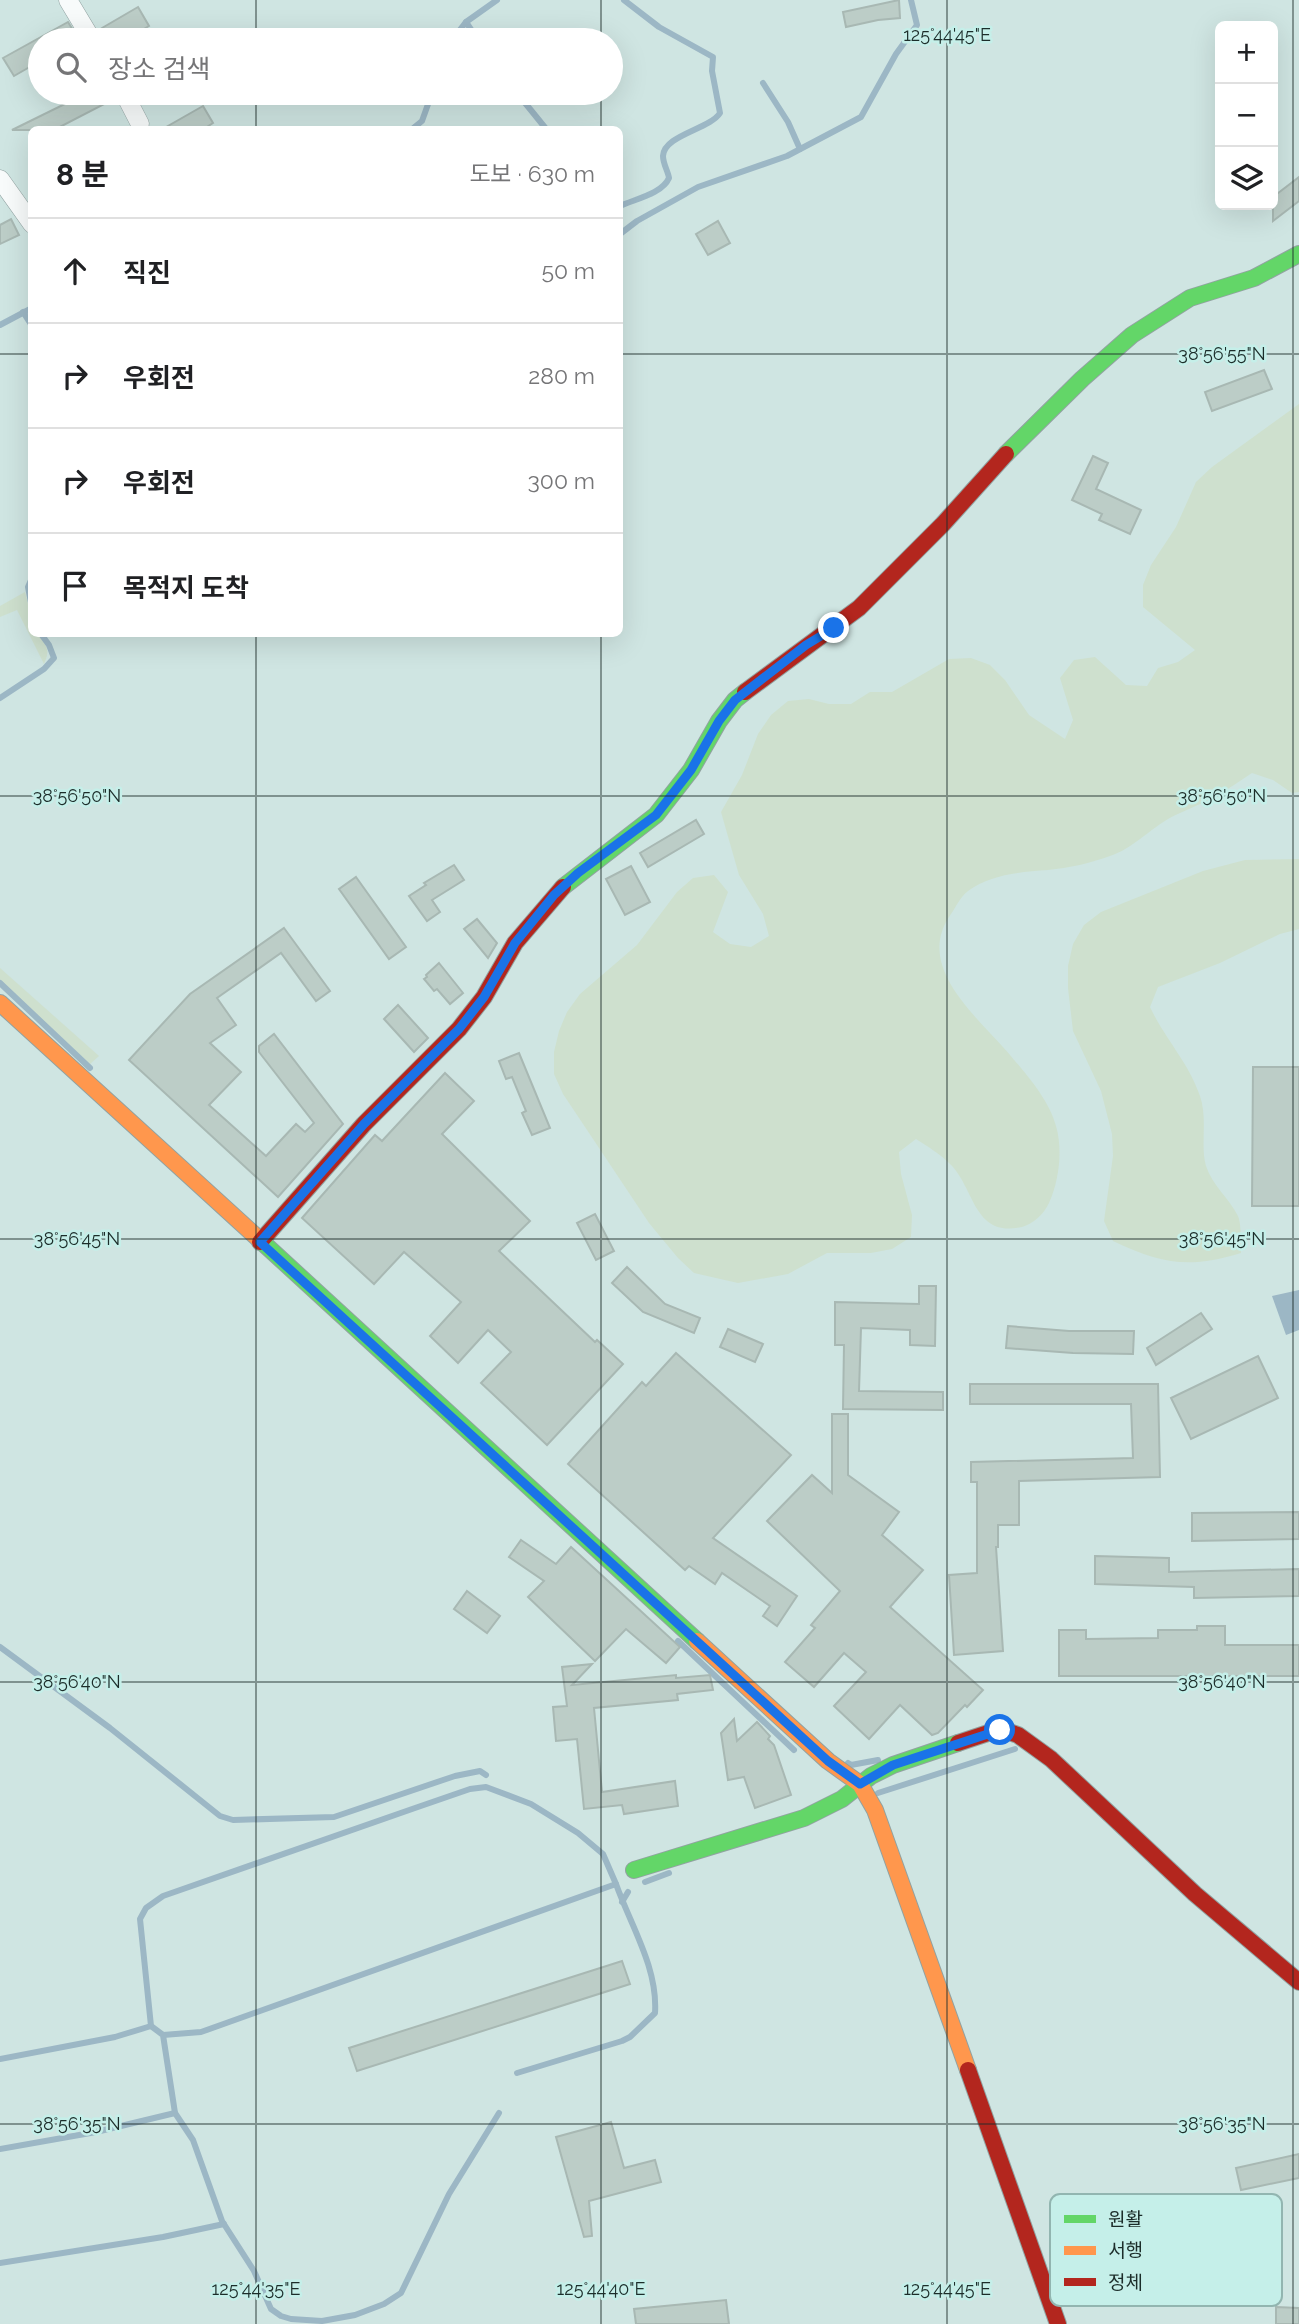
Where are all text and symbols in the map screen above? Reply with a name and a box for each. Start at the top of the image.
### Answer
map controls [1215,21,1278,210]
button: + [1215,21,1278,84]
text: 125°44'45"E [903,24,991,45]
search box [28,28,623,105]
icon: search [52,48,90,86]
text: 장소 검색 [108,54,210,84]
button: − [1215,84,1278,147]
button: layers [1215,147,1278,210]
text: 8 분 [56,157,109,192]
text: 도보 · 630 m [469,160,595,187]
icon: ahead [56,252,94,290]
text: 50 m [541,257,595,284]
text: 직진 [123,258,171,288]
text: 38°56'55"N [1178,343,1266,364]
icon: right [56,357,94,395]
text: 280 m [528,362,595,389]
text: 우회전 [123,363,195,393]
icon: right [56,462,94,500]
text: 300 m [528,467,595,494]
text: 우회전 [123,468,195,498]
icon: arrive [56,567,94,605]
text: 목적지 도착 [123,573,249,603]
route end [818,612,849,643]
text: 38°56'50"N [33,785,121,806]
text: 38°56'50"N [1178,785,1266,806]
text: 38°56'45"N [34,1228,120,1249]
text: 38°56'45"N [1179,1228,1265,1249]
text: 38°56'40"N [33,1671,121,1692]
text: 38°56'40"N [1178,1671,1266,1692]
route start [984,1714,1015,1745]
text: 38°56'35"N [33,2113,121,2134]
text: 38°56'35"N [1178,2113,1266,2134]
legend [1050,2194,1282,2306]
text: 원활 [1108,2208,1143,2230]
text: 서행 [1108,2239,1143,2261]
text: 정체 [1108,2271,1143,2293]
text: 125°44'35"E [212,2278,300,2299]
text: 125°44'40"E [557,2278,645,2299]
text: 125°44'45"E [903,2278,991,2299]

